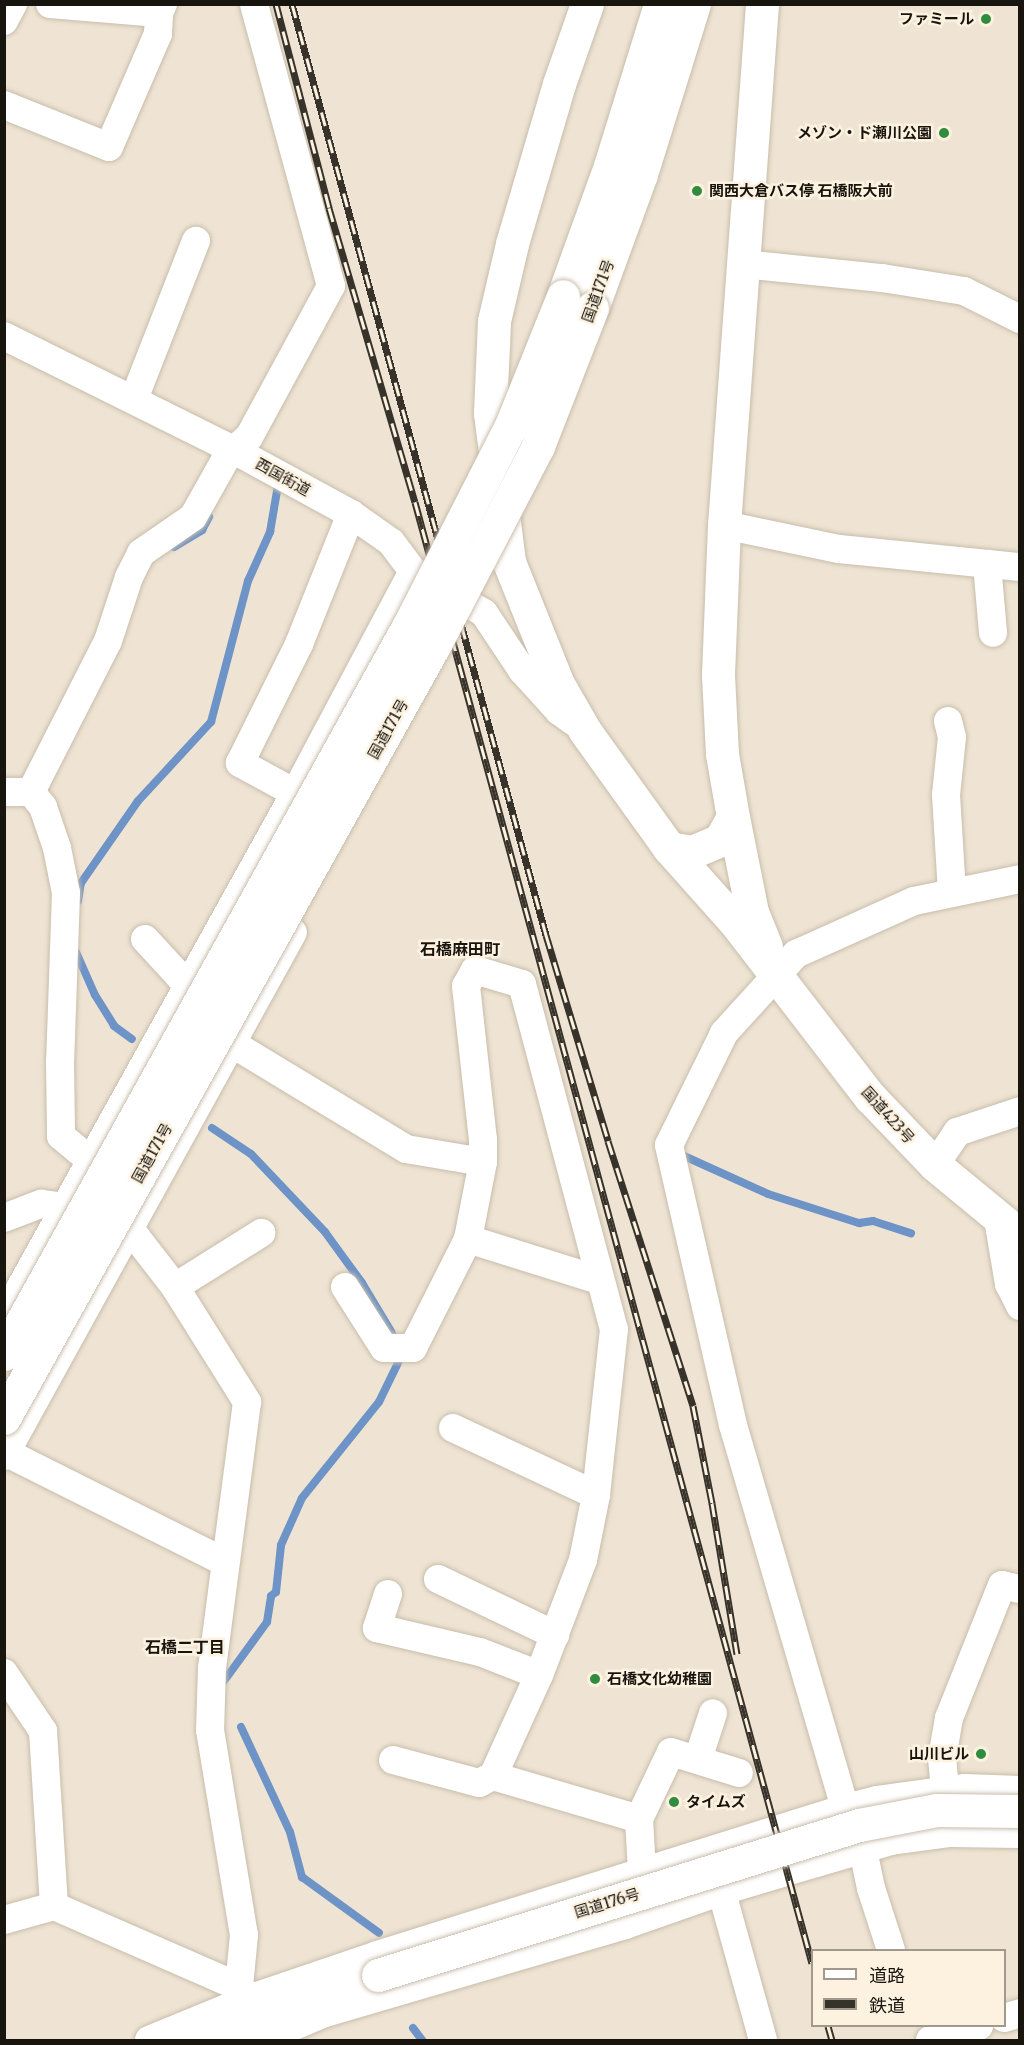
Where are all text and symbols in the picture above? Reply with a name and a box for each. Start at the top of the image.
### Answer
place label: ファミール [899,10,974,28]
marker: ファミール [979,12,993,26]
place label: メゾン・ド瀬川公園 [797,124,932,142]
marker: メゾン・ド瀬川公園 [937,126,951,140]
place label: 関西大倉バス停 石橋阪大前 [709,182,893,200]
marker: 関西大倉バス停 石橋阪大前 [690,184,704,198]
street label: 国道171号 [578,257,618,325]
street label: 西国街道 [252,455,314,499]
street label: 国道171号 [364,696,412,762]
district label: 石橋麻田町 [420,939,500,959]
street label: 国道423号 [858,1083,918,1147]
street label: 国道171号 [128,1120,176,1186]
district label: 石橋二丁目 [145,1637,225,1657]
place label: 石橋文化幼稚園 [607,1670,712,1688]
marker: 石橋文化幼稚園 [588,1672,602,1686]
place label: 山川ビル [909,1745,969,1763]
marker: 山川ビル [974,1747,988,1761]
place label: タイムズ [686,1793,746,1811]
marker: タイムズ [667,1795,681,1809]
street label: 国道176号 [572,1884,642,1922]
legend [811,1949,1006,2027]
text: 道路 [869,1964,905,1987]
text: 鉄道 [869,1994,905,2017]

